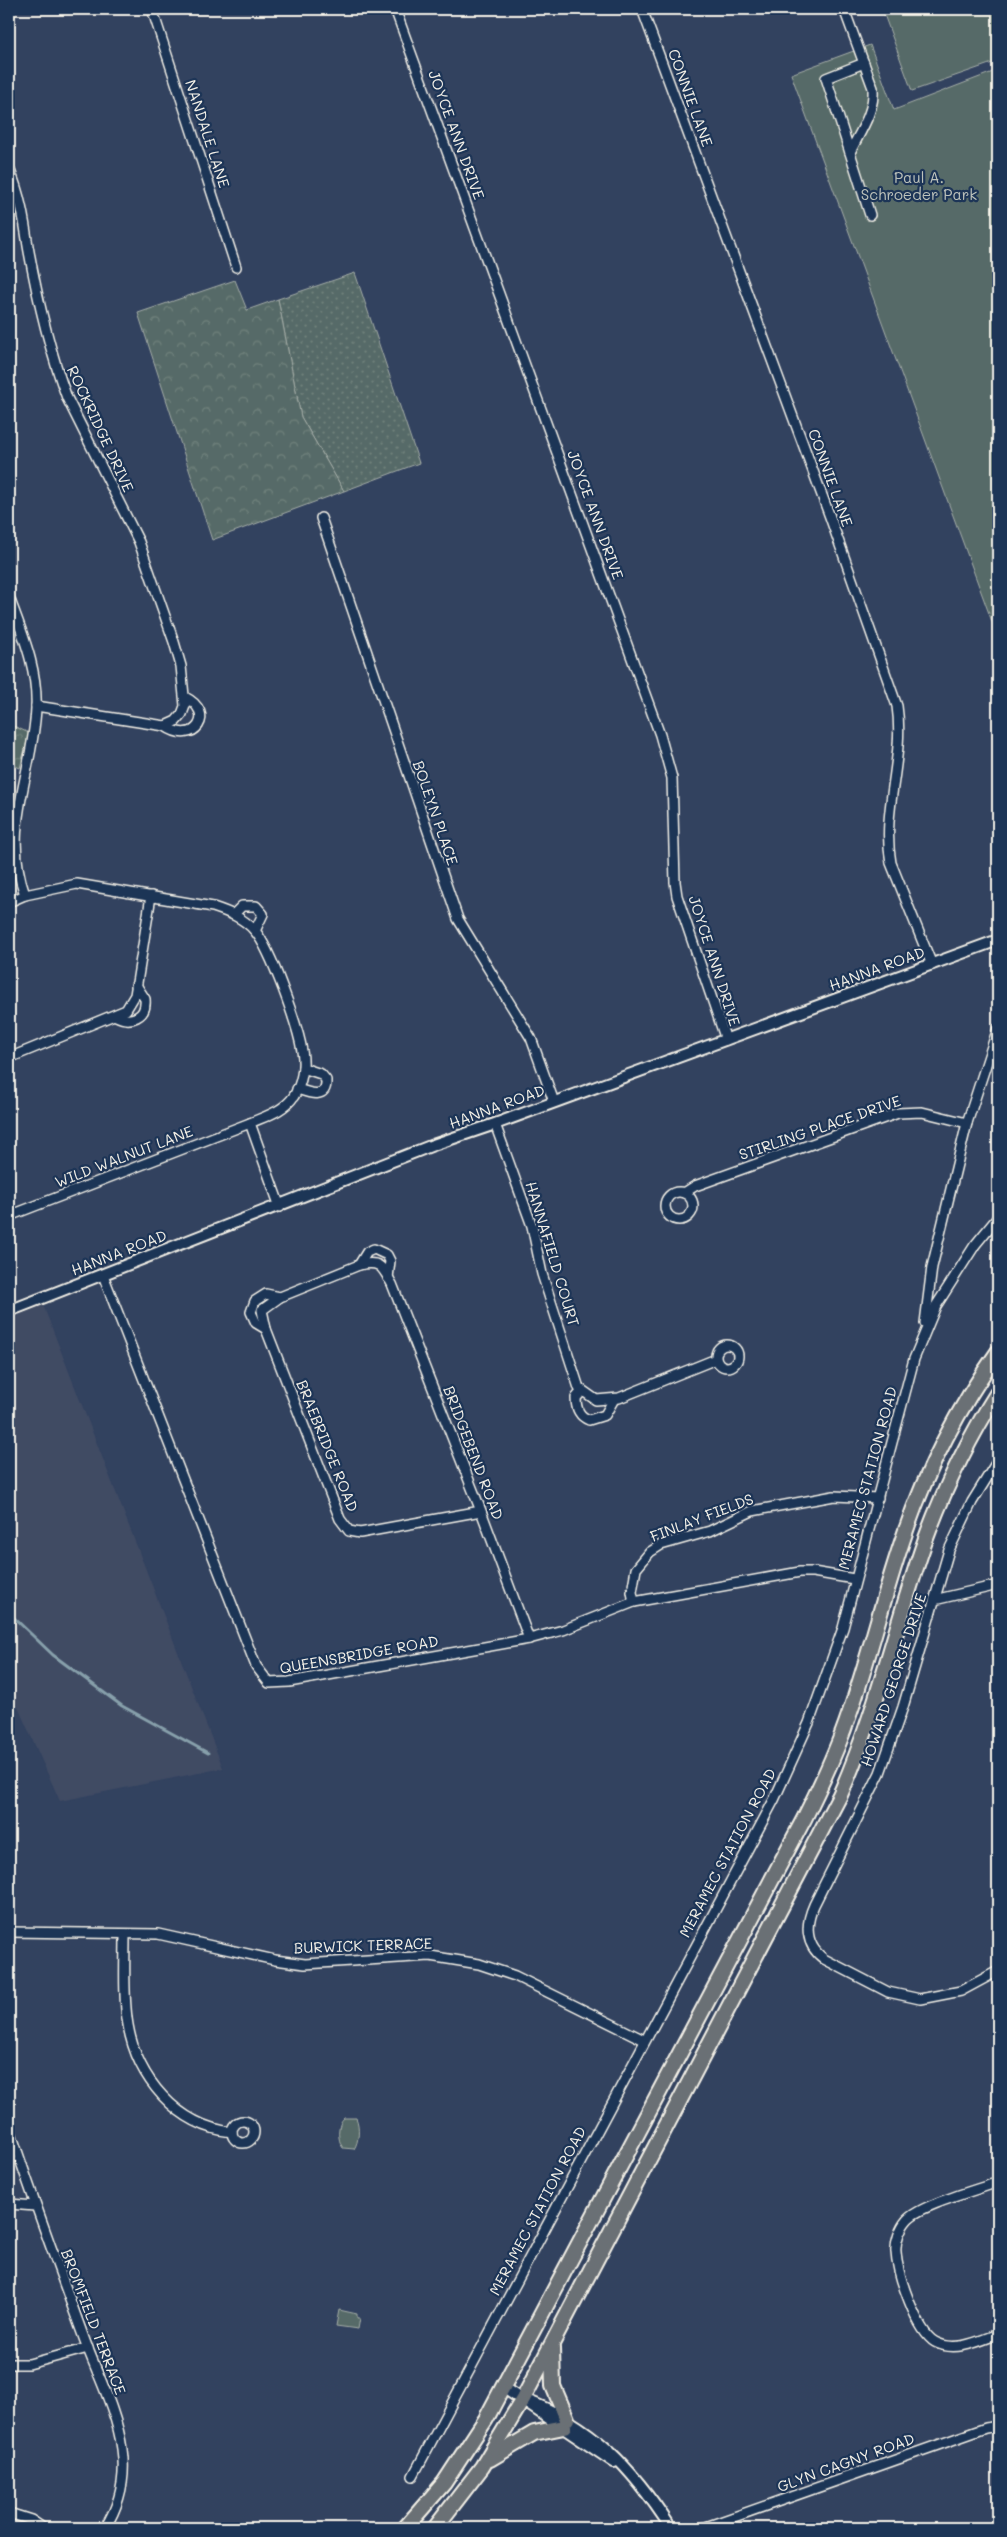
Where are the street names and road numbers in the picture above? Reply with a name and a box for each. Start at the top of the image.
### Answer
street label: CONNIE LANE [664,46,718,150]
street label: JOYCE ANN DRIVE [424,67,490,202]
street label: NANDALE LANE [181,77,235,191]
street label: ROCKRIDGE DRIVE [63,362,139,495]
street label: CONNIE LANE [804,426,858,530]
street label: JOYCE ANN DRIVE [563,447,629,582]
street label: BOLEYN PLACE [409,758,463,868]
street label: JOYCE ANN DRIVE [684,893,746,1029]
street label: HANNA ROAD [826,941,927,995]
street label: HANNA ROAD [446,1079,547,1133]
street label: STIRLING PLACE DRIVE [736,1090,904,1164]
street label: WILD WALNUT LANE [52,1120,196,1192]
street label: HANNAFIELD COURT [521,1179,585,1329]
street label: HANNA ROAD [68,1225,169,1279]
street label: BRAEBRIDGE ROAD [292,1377,363,1514]
street label: BRIDGEBEND ROAD [439,1383,509,1522]
street label: MERAMEC STATION ROAD [833,1384,901,1571]
street label: FINLAY FIELDS [647,1488,756,1546]
street label: HOWARD GEORGE DRIVE [856,1590,931,1769]
street label: QUEENSBRIDGE ROAD [278,1630,440,1678]
street label: MERAMEC STATION ROAD [674,1765,780,1941]
street label: BURWICK TERRACE [294,1933,433,1957]
street label: MERAMEC STATION ROAD [484,2123,590,2299]
street label: BROMFIELD TERRACE [57,2246,131,2398]
street label: GLYN CAGNY ROAD [774,2428,917,2496]

